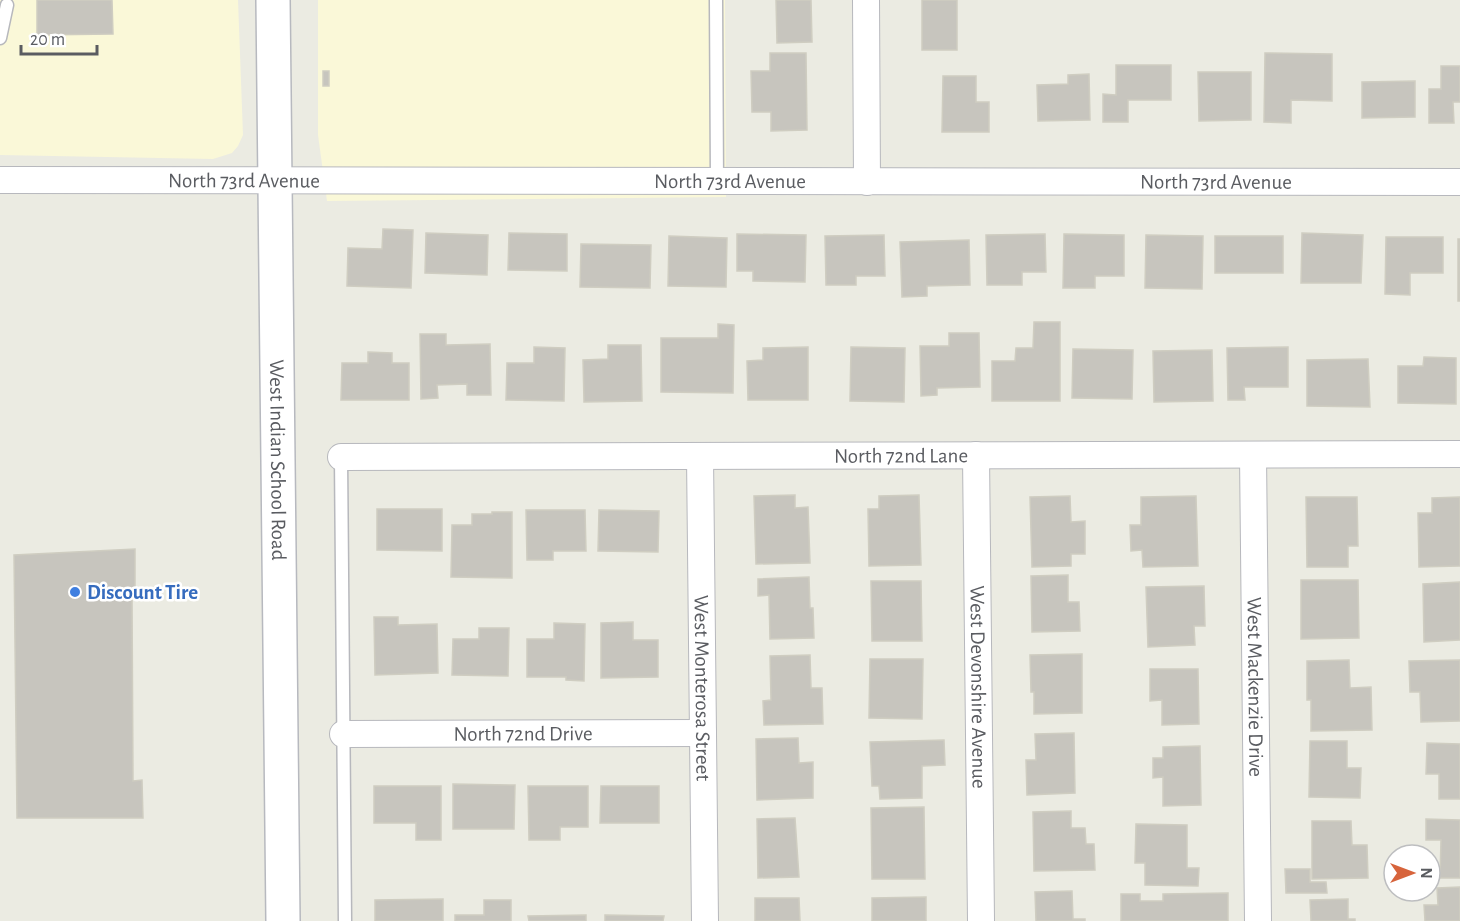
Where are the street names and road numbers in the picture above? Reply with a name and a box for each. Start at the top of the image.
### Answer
street label: North 73rd Avenue [168,170,320,191]
street label: North 73rd Avenue [654,170,806,192]
street label: North 73rd Avenue [1140,171,1292,192]
street label: West Indian School Road [266,359,290,561]
street label: North 72nd Lane [834,445,968,466]
street label: West Devonshire Avenue [967,585,990,789]
street label: West Monterosa Street [691,595,714,781]
street label: West Mackenzie Drive [1244,597,1267,777]
street label: North 72nd Drive [453,723,593,744]

